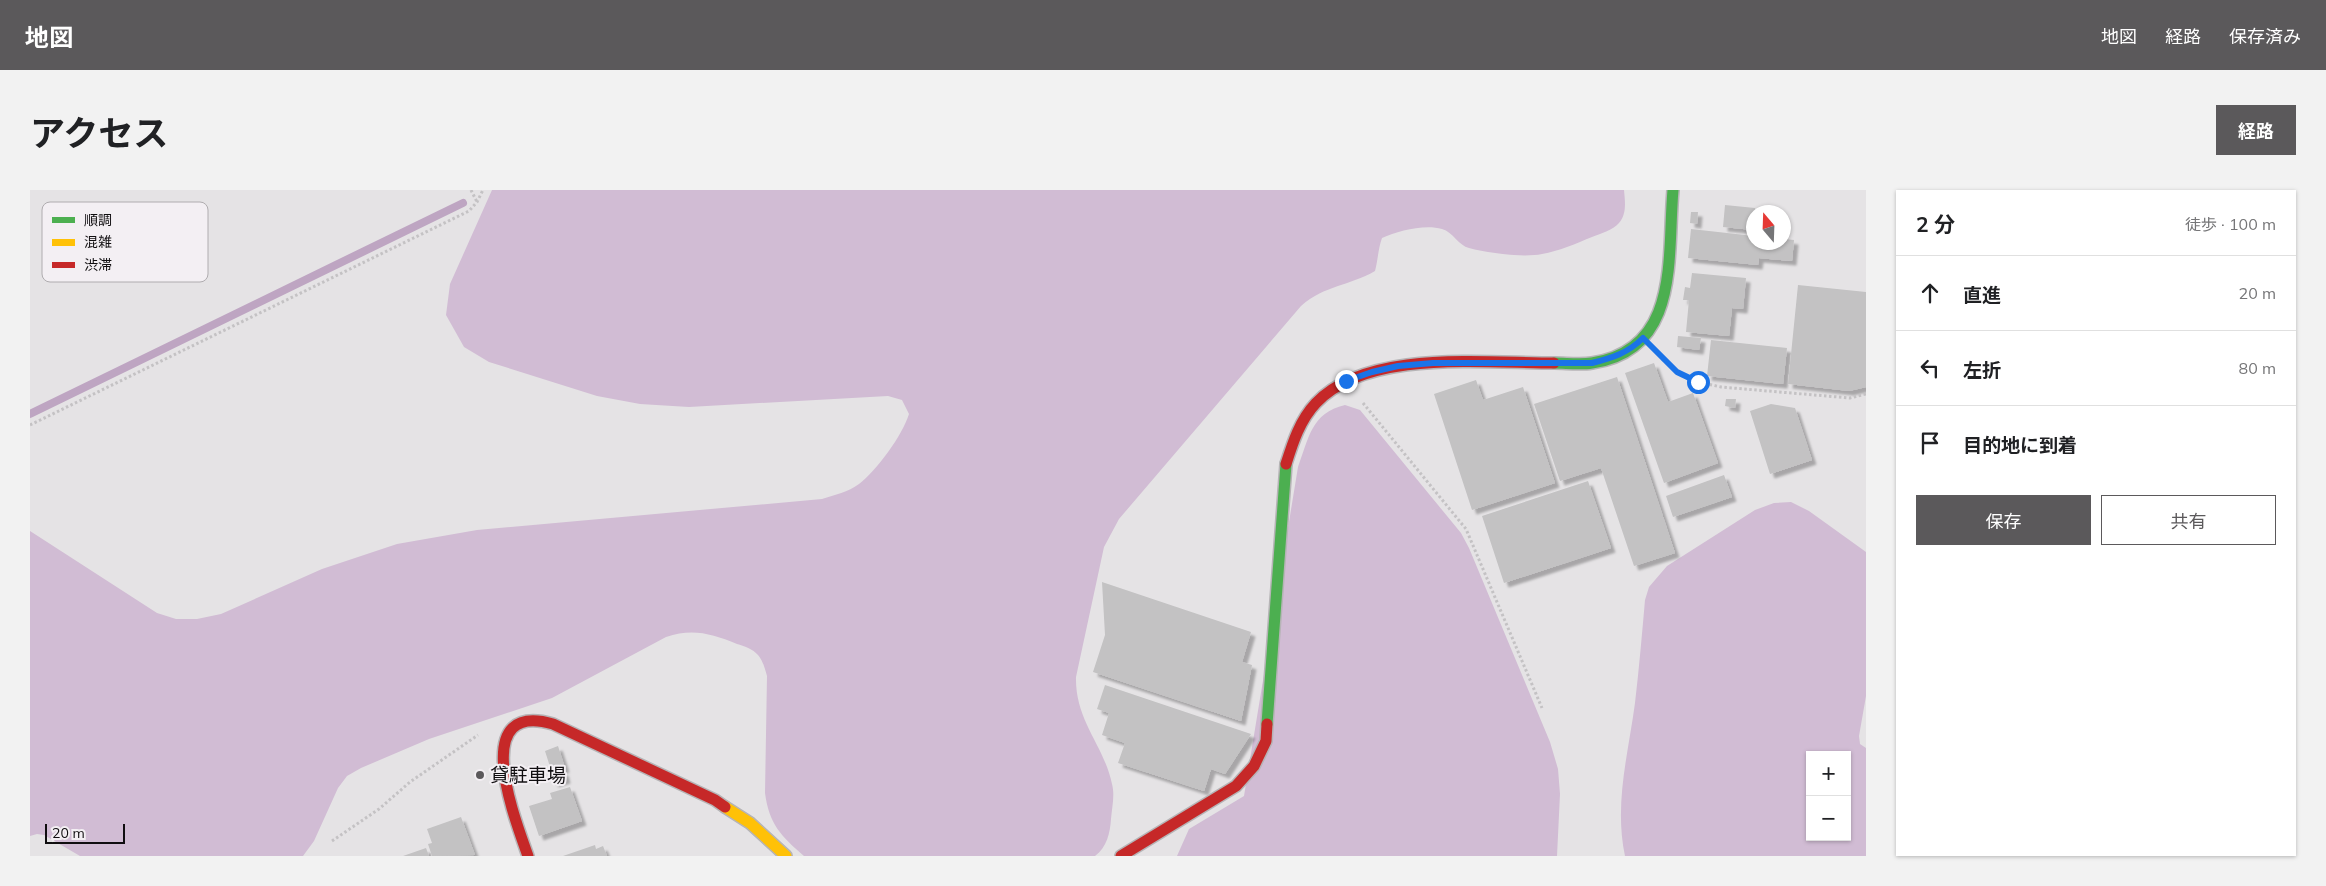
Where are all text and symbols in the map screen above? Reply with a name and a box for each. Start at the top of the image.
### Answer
text: 地図 [25,22,73,52]
text: 地図 [2101,25,2137,48]
text: 経路 [2165,25,2201,48]
text: 保存済み [2229,25,2301,48]
button: 経路 [2216,105,2296,155]
text: アクセス [30,111,168,155]
legend [42,202,208,282]
north arrow [1746,205,1791,250]
text: 順調 [84,211,112,229]
text: 2 分 [1916,211,1955,237]
text: 徒歩 · 100 m [2185,214,2276,234]
text: 混雑 [84,233,112,251]
text: 渋滞 [84,256,112,274]
icon: ahead [1916,279,1944,307]
text: 直進 [1963,283,2001,307]
text: 20 m [2239,283,2276,303]
icon: left [1916,354,1944,382]
text: 左折 [1963,358,2001,382]
text: 80 m [2239,358,2276,378]
route end [1335,370,1358,393]
route start [1687,371,1710,394]
icon: arrive [1916,429,1944,457]
text: 目的地に到着 [1963,433,2077,457]
button: 保存 [1916,495,2091,545]
button: 共有 [2101,495,2276,545]
map controls [1806,751,1851,841]
button: + [1806,751,1851,796]
place label: 貸駐車場 [490,763,566,787]
marker: 貸駐車場 [474,769,486,781]
button: − [1806,796,1851,841]
scale bar [45,821,125,844]
text: 20 m [52,824,85,842]

